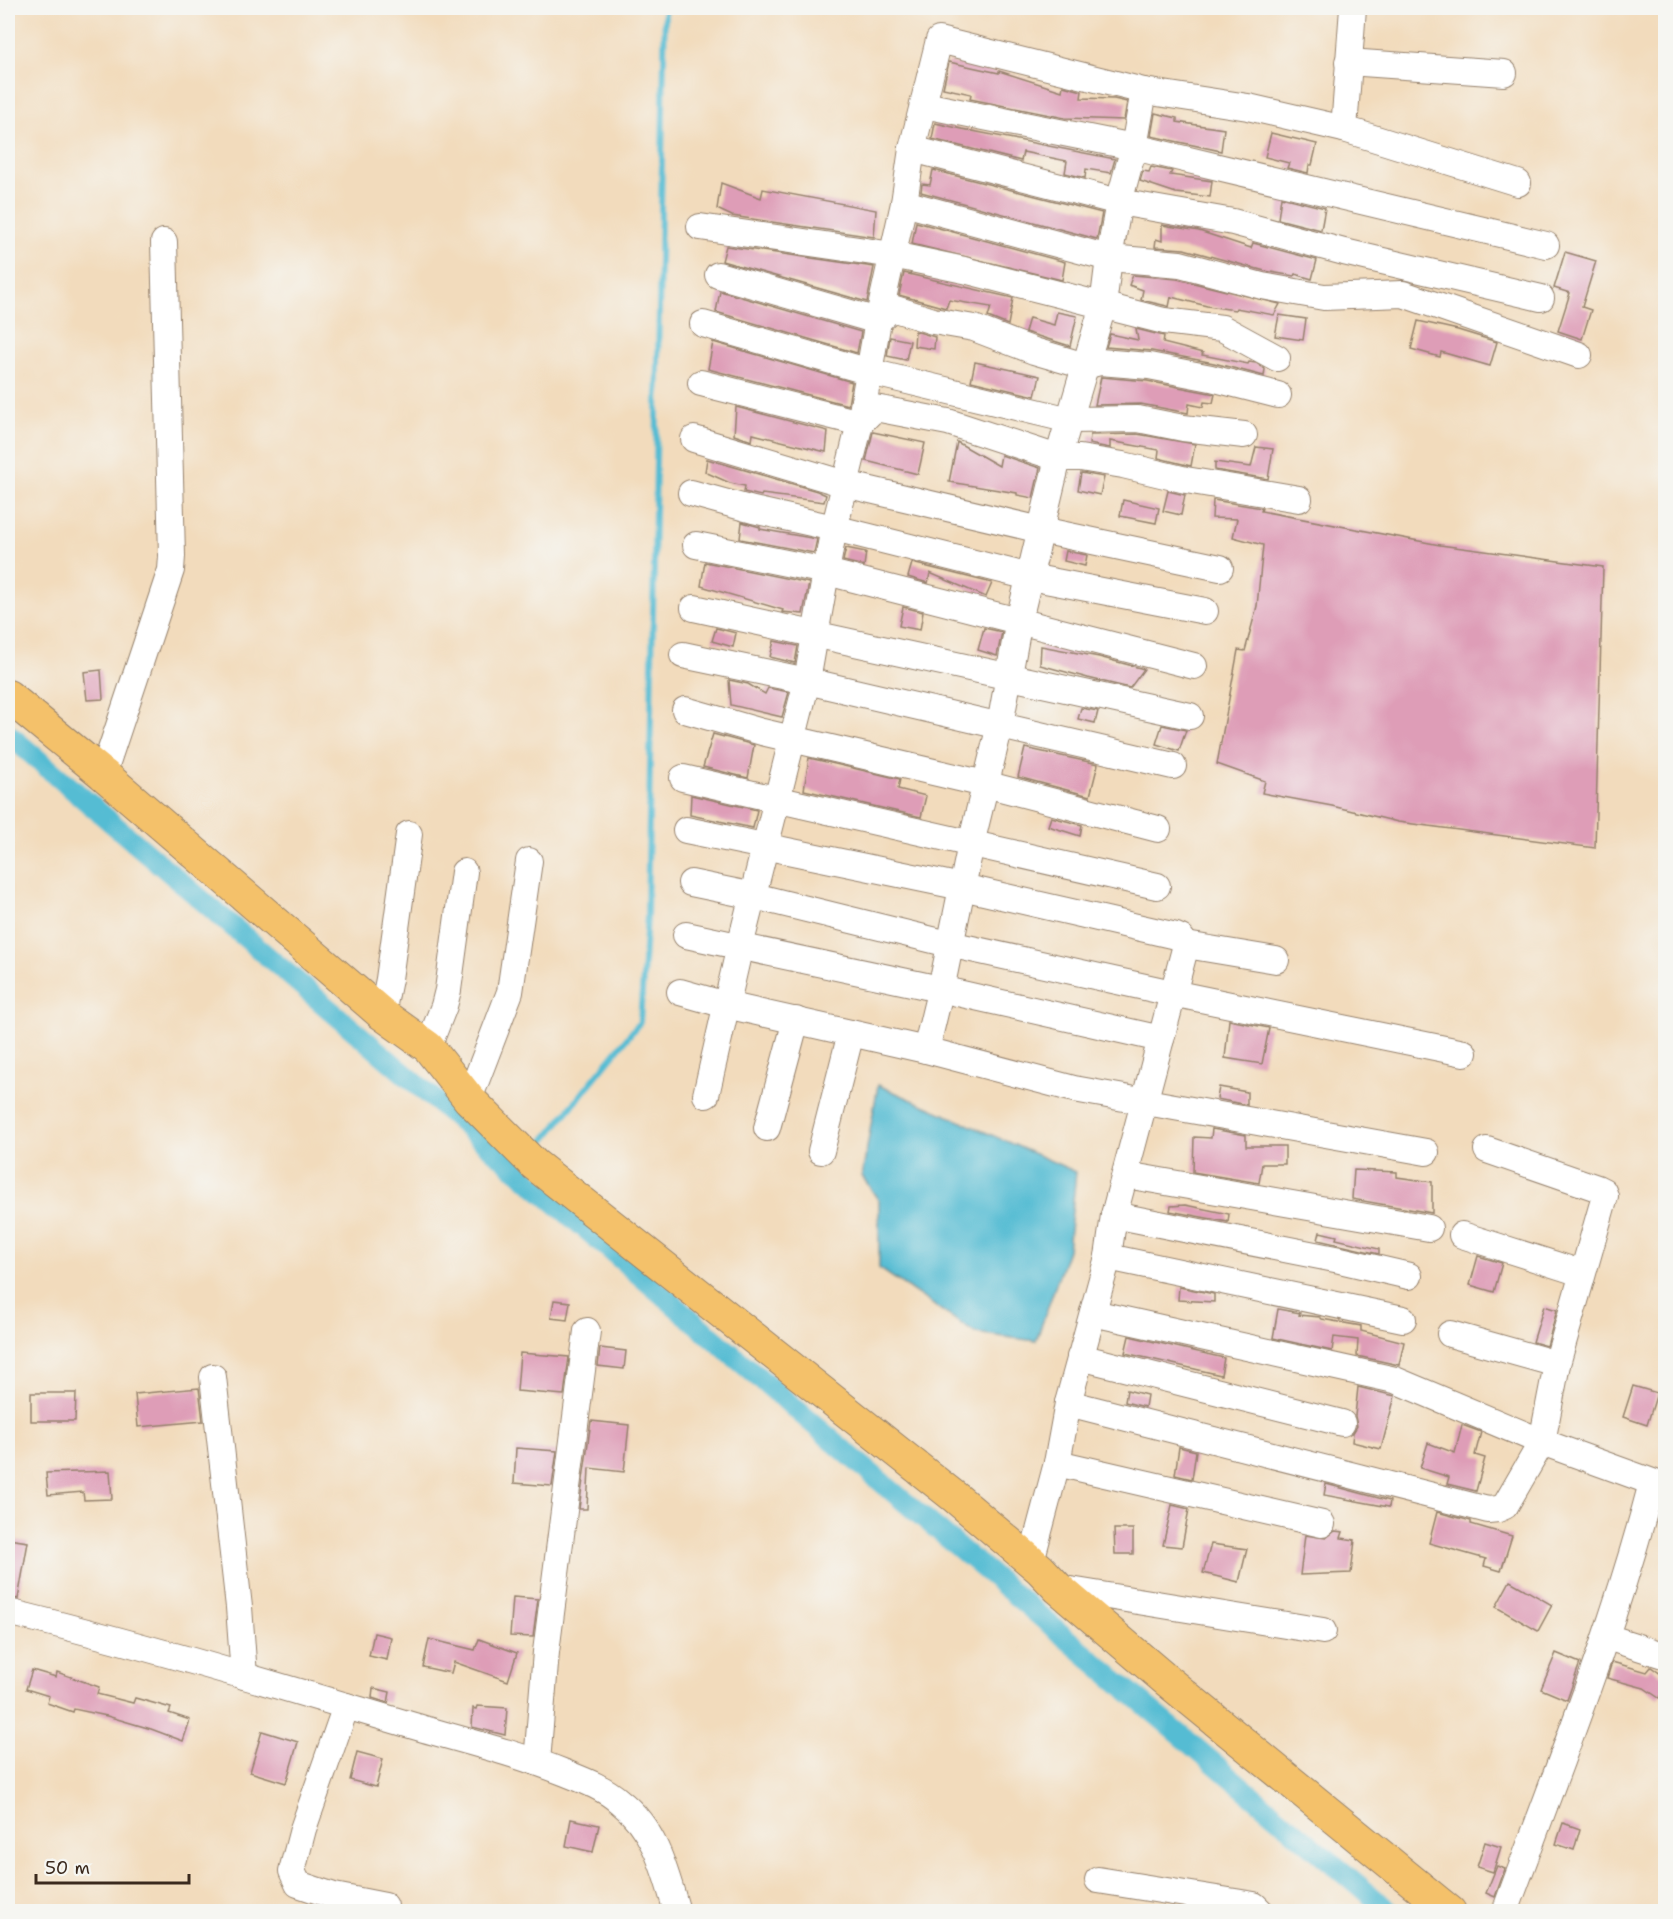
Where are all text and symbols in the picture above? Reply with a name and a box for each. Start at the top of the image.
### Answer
scale bar [36,1847,189,1885]
text: 50 m [45,1856,90,1880]

